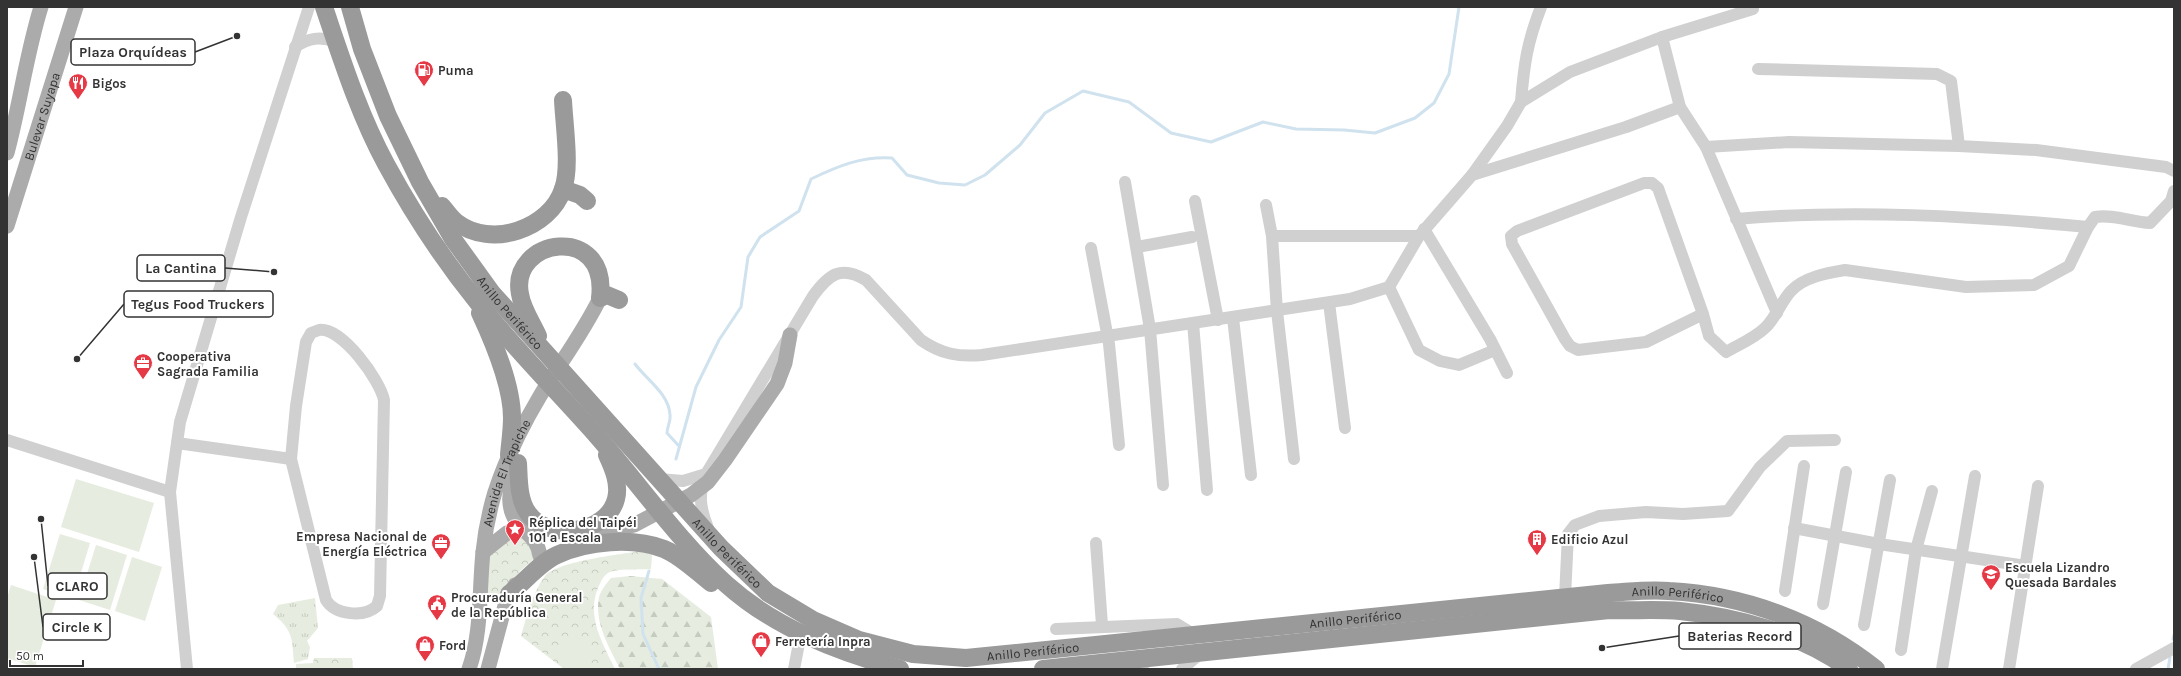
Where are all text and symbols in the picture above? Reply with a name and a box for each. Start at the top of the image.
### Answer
callout: Plaza Orquídeas [71,39,195,65]
text: Plaza Orquídeas [79,44,187,61]
fuel station icon: Puma [413,59,435,87]
place label: Puma [438,63,474,78]
street label: Bulevar Suyapa [21,70,62,162]
restaurant icon: Bigos [67,72,89,100]
place label: Bigos [92,76,127,91]
callout: La Cantina [137,255,225,281]
text: La Cantina [145,260,217,277]
street label: Anillo Periférico [474,273,546,352]
callout: Tegus Food Truckers [124,291,273,317]
text: Tegus Food Truckers [131,296,265,313]
place label: Cooperativa Sagrada Familia [157,349,259,379]
office icon: Cooperativa Sagrada Familia [132,352,154,380]
street label: Avenida El Trapiche [479,416,533,528]
street label: Anillo Periférico [690,514,765,591]
place label: Réplica del Taipéi 101 a Escala [529,515,637,545]
place icon: Réplica del Taipéi 101 a Escala [504,518,526,546]
building icon: Edificio Azul [1526,528,1548,556]
place label: Empresa Nacional de Energía Eléctrica [296,529,427,559]
office icon: Empresa Nacional de Energía Eléctrica [430,532,452,560]
place label: Edificio Azul [1551,532,1628,547]
place label: Escuela Lizandro Quesada Bardales [2005,560,2117,590]
school or university icon: Escuela Lizandro Quesada Bardales [1980,563,2002,591]
callout: CLARO [48,573,107,599]
text: CLARO [55,578,99,595]
street label: Anillo Periférico [1631,583,1725,605]
place label: Procuraduría General de la República [451,590,583,620]
public building icon: Procuraduría General de la República [426,593,448,621]
street label: Anillo Periférico [1308,606,1402,631]
callout: Circle K [43,614,110,640]
text: Circle K [52,619,103,636]
callout: Baterias Record [1679,623,1801,649]
text: Baterias Record [1687,628,1793,645]
shop icon: Ferretería Inpra [750,630,772,658]
shop icon: Ford [414,634,436,662]
place label: Ferretería Inpra [775,634,871,649]
place label: Ford [439,638,466,653]
street label: Anillo Periférico [986,639,1080,663]
scale bar [10,642,83,668]
text: 50 m [16,649,44,663]

